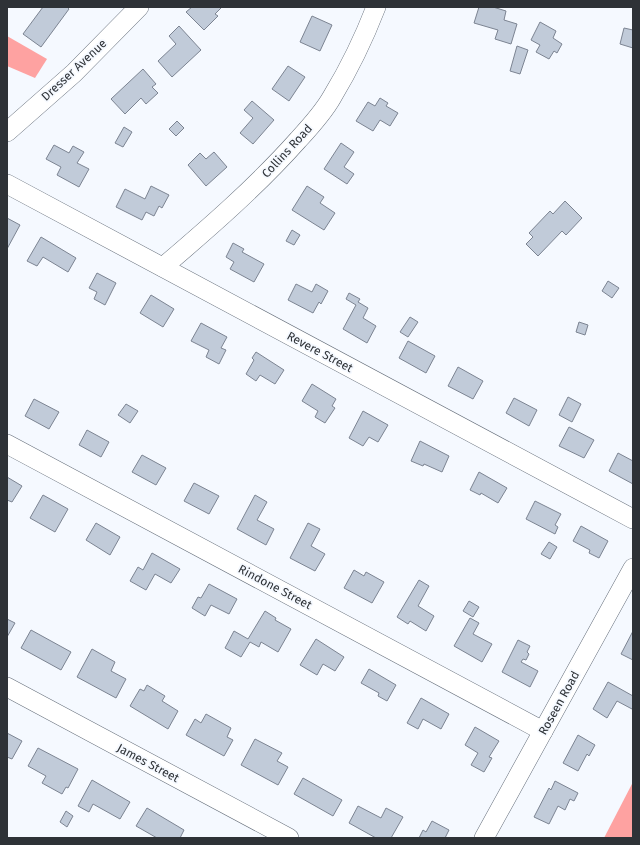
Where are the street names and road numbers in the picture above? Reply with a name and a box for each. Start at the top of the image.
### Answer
street label: Dresser Avenue [39,36,109,104]
street label: Collins Road [259,122,315,180]
street label: Revere Street [285,329,356,376]
street label: Rindone Street [236,562,315,613]
street label: Roseen Road [536,669,582,737]
street label: James Street [115,741,182,786]

